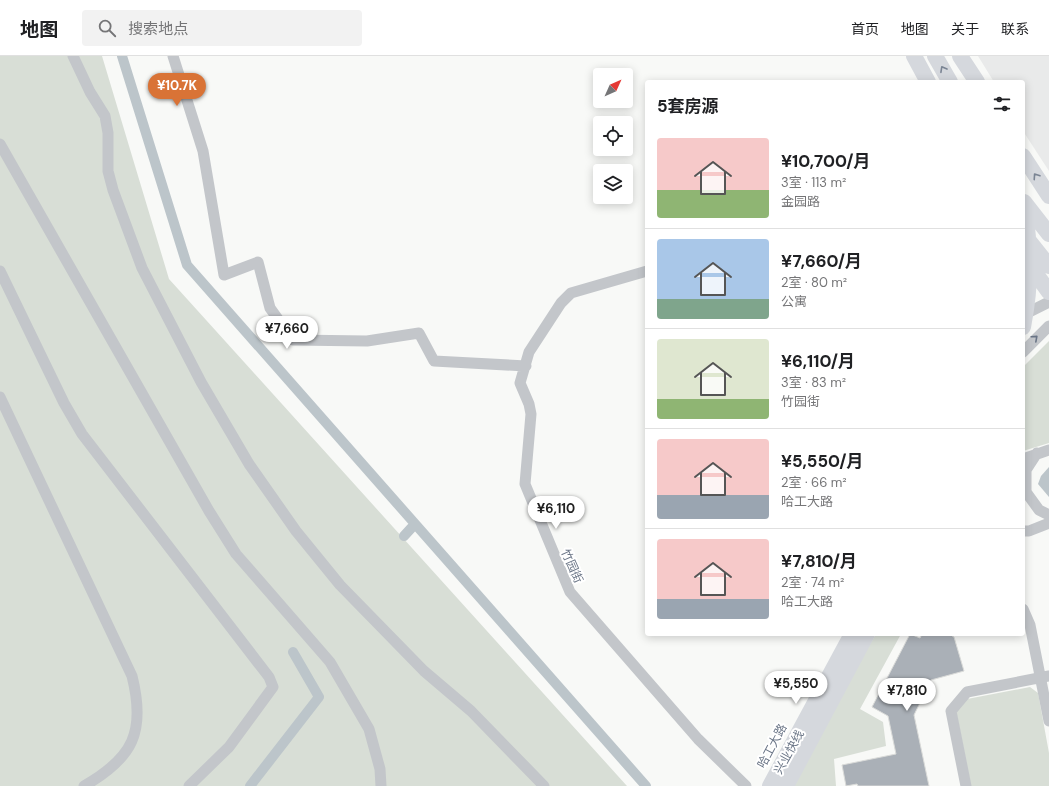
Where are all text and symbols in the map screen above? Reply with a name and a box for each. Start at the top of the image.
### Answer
search box [82,10,362,46]
text: 地图 [20,17,58,42]
icon: search [96,17,118,39]
text: 搜索地点 [128,19,188,39]
text: 首页 [851,20,879,38]
text: 地图 [901,20,929,38]
text: 关于 [951,20,979,38]
text: 联系 [1001,20,1029,38]
one-way arrow [940,66,947,73]
north arrow [593,68,633,108]
map controls [593,68,633,204]
pin: ¥10.7K [144,73,210,107]
text: ¥10.7K [157,77,197,94]
icon: filters [991,93,1013,115]
text: 5套房源 [657,95,719,117]
button: locate [593,116,633,156]
text: ¥10,700/月 [781,150,870,172]
icon: home [689,154,737,202]
button: layers [593,164,633,204]
one-way arrow [1033,173,1041,180]
text: 3室 · 113 m² [781,174,846,191]
text: 金园路 [781,193,820,210]
text: ¥7,660/月 [781,250,862,272]
icon: home [689,255,737,303]
text: 2室 · 80 m² [781,274,847,291]
text: 公寓 [781,293,807,310]
pin: ¥7,660 [254,316,320,350]
text: ¥7,660 [265,320,309,337]
one-way arrow [1031,336,1038,343]
text: ¥6,110/月 [781,350,855,372]
icon: home [689,355,737,403]
text: 3室 · 83 m² [781,374,846,391]
text: 竹园街 [781,393,820,410]
text: ¥5,550/月 [781,450,864,472]
icon: home [689,455,737,503]
text: 2室 · 66 m² [781,474,847,491]
text: 哈工大路 [781,493,833,510]
pin: ¥6,110 [523,496,589,530]
text: ¥6,110 [537,500,575,517]
street label: 竹园街 [557,546,587,586]
text: ¥7,810/月 [781,550,857,572]
icon: home [689,555,737,603]
text: 2室 · 74 m² [781,574,844,591]
text: 哈工大路 [781,593,833,610]
pin: ¥5,550 [763,671,829,705]
text: ¥5,550 [773,675,819,692]
pin: ¥7,810 [874,678,940,712]
text: ¥7,810 [887,682,927,699]
street label: 哈工大路 [754,721,790,771]
street label: 兴业快线 [770,727,808,777]

